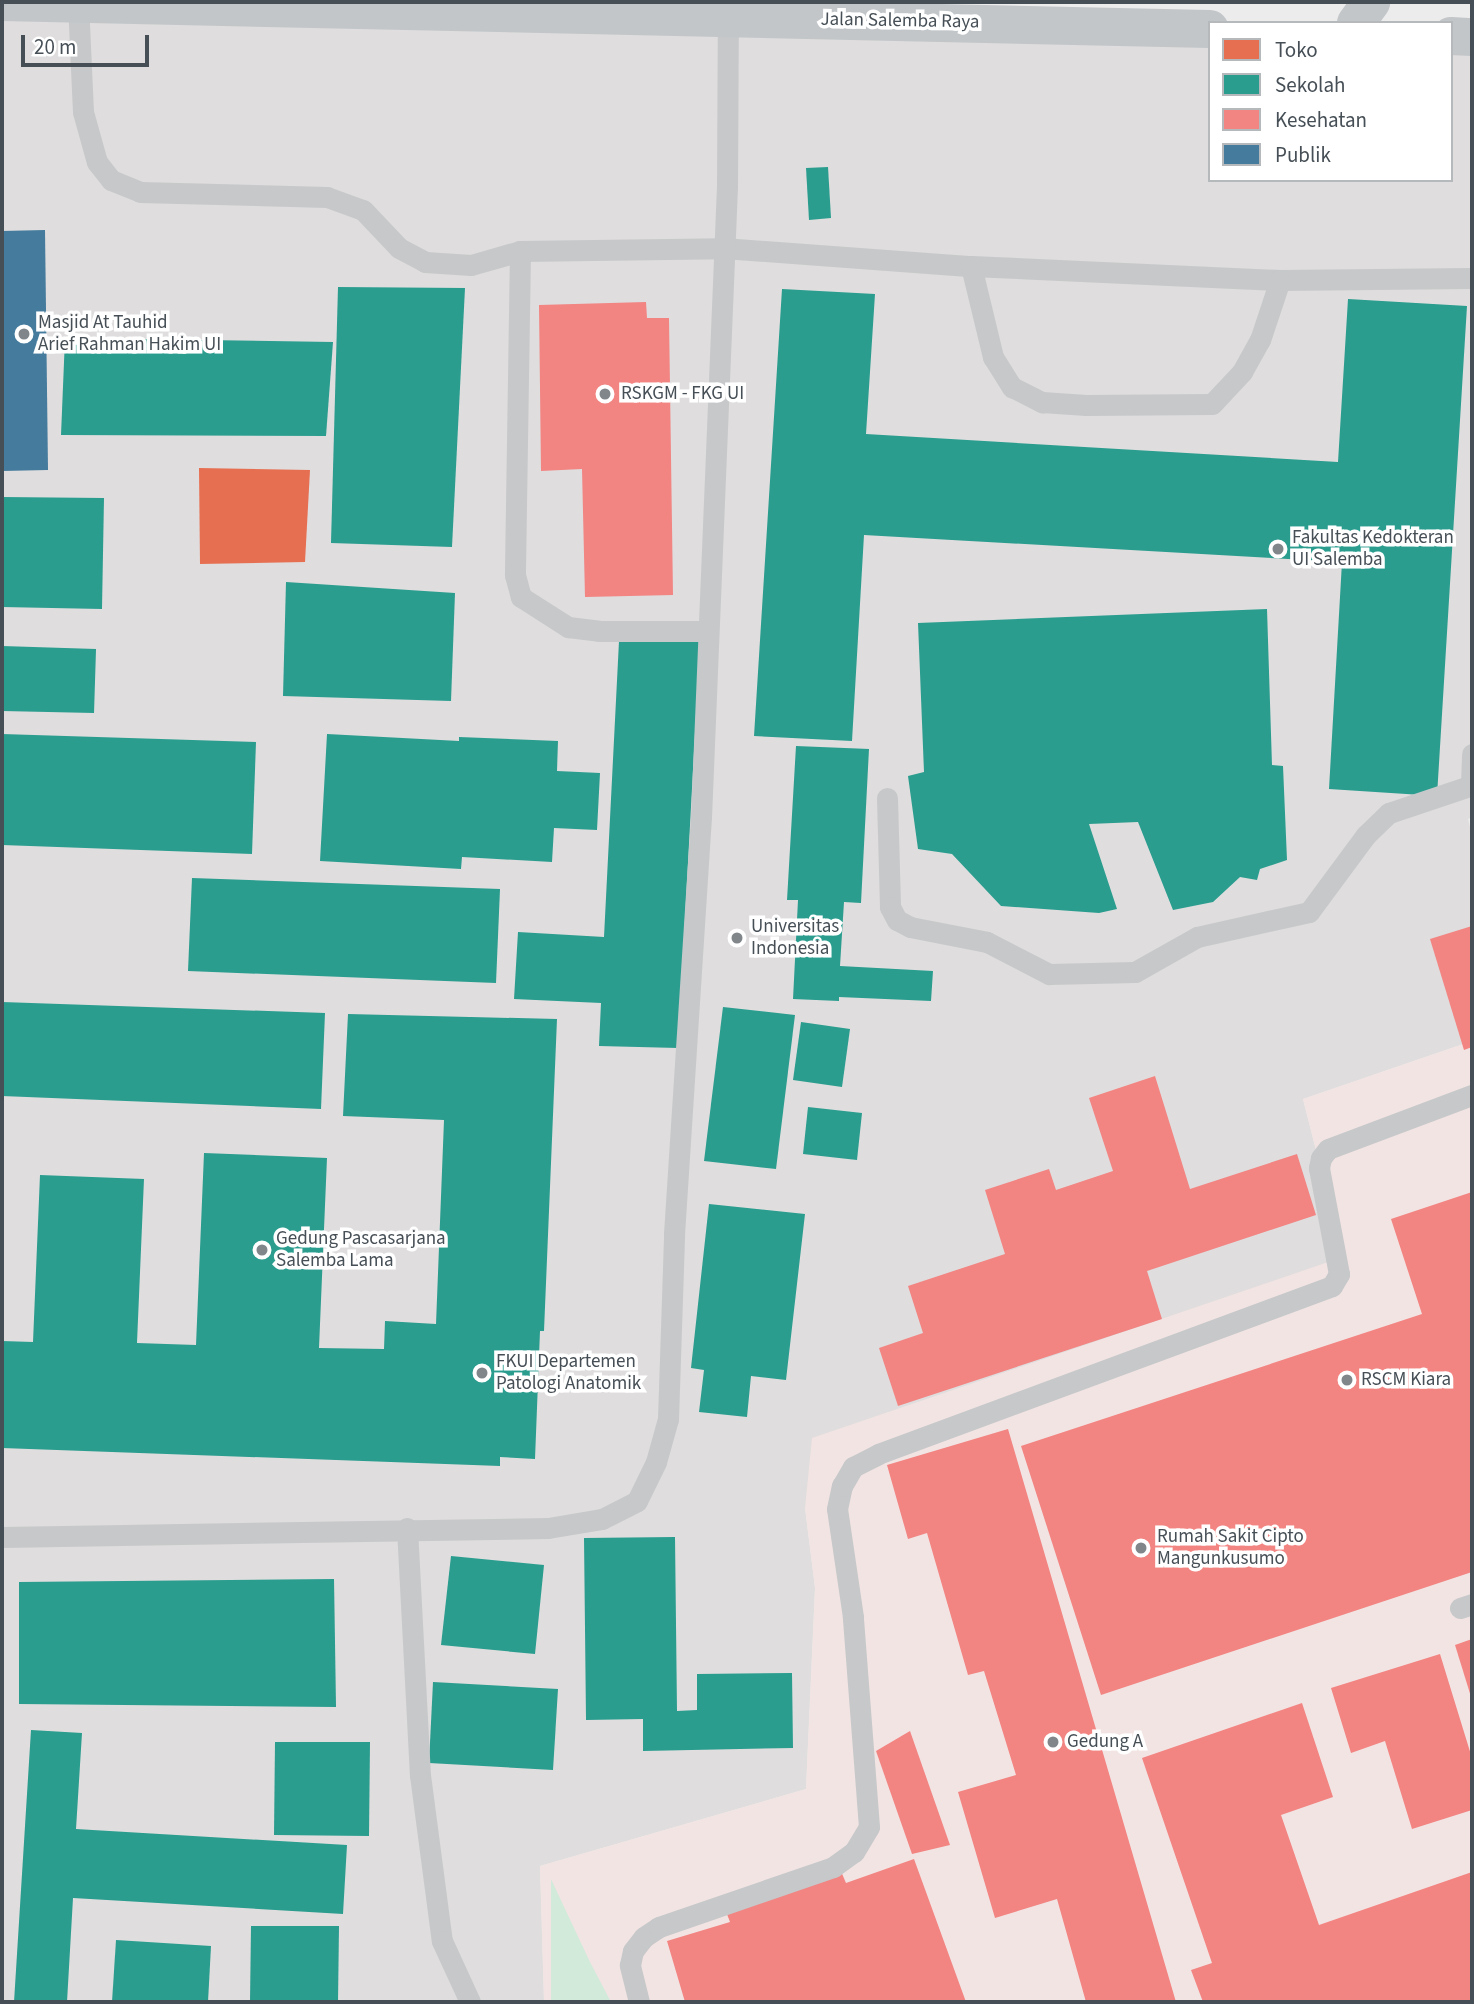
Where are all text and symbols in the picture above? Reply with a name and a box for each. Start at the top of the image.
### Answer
street label: Jalan Salemba Raya [820,8,980,34]
scale bar [24,21,152,65]
legend [1208,21,1453,182]
text: 20 m [34,32,76,62]
text: Toko [1275,35,1318,65]
text: Sekolah [1275,70,1345,100]
text: Kesehatan [1275,105,1367,135]
text: Publik [1275,140,1331,170]
place label: Masjid At Tauhid Arief Rahman Hakim UI [38,312,221,356]
marker: Masjid At Tauhid Arief Rahman Hakim UI [16,326,32,342]
place label: RSKGM - FKG UI [621,383,744,405]
marker: RSKGM - FKG UI [595,384,615,404]
place label: Fakultas Kedokteran UI Salemba [1292,527,1454,571]
marker: Fakultas Kedokteran UI Salemba [1270,541,1286,557]
place label: Universitas Indonesia [751,916,839,960]
marker: Universitas Indonesia [729,930,745,946]
place label: Gedung Pascasarjana Salemba Lama [276,1228,446,1272]
marker: Gedung Pascasarjana Salemba Lama [254,1242,270,1258]
place label: FKUI Departemen Patologi Anatomik [496,1351,641,1395]
marker: FKUI Departemen Patologi Anatomik [474,1365,490,1381]
place label: RSCM Kiara [1361,1369,1451,1391]
marker: RSCM Kiara [1339,1372,1355,1388]
place label: Rumah Sakit Cipto Mangunkusumo [1157,1526,1304,1570]
marker: Rumah Sakit Cipto Mangunkusumo [1131,1538,1151,1558]
place label: Gedung A [1067,1731,1143,1753]
marker: Gedung A [1045,1734,1061,1750]

